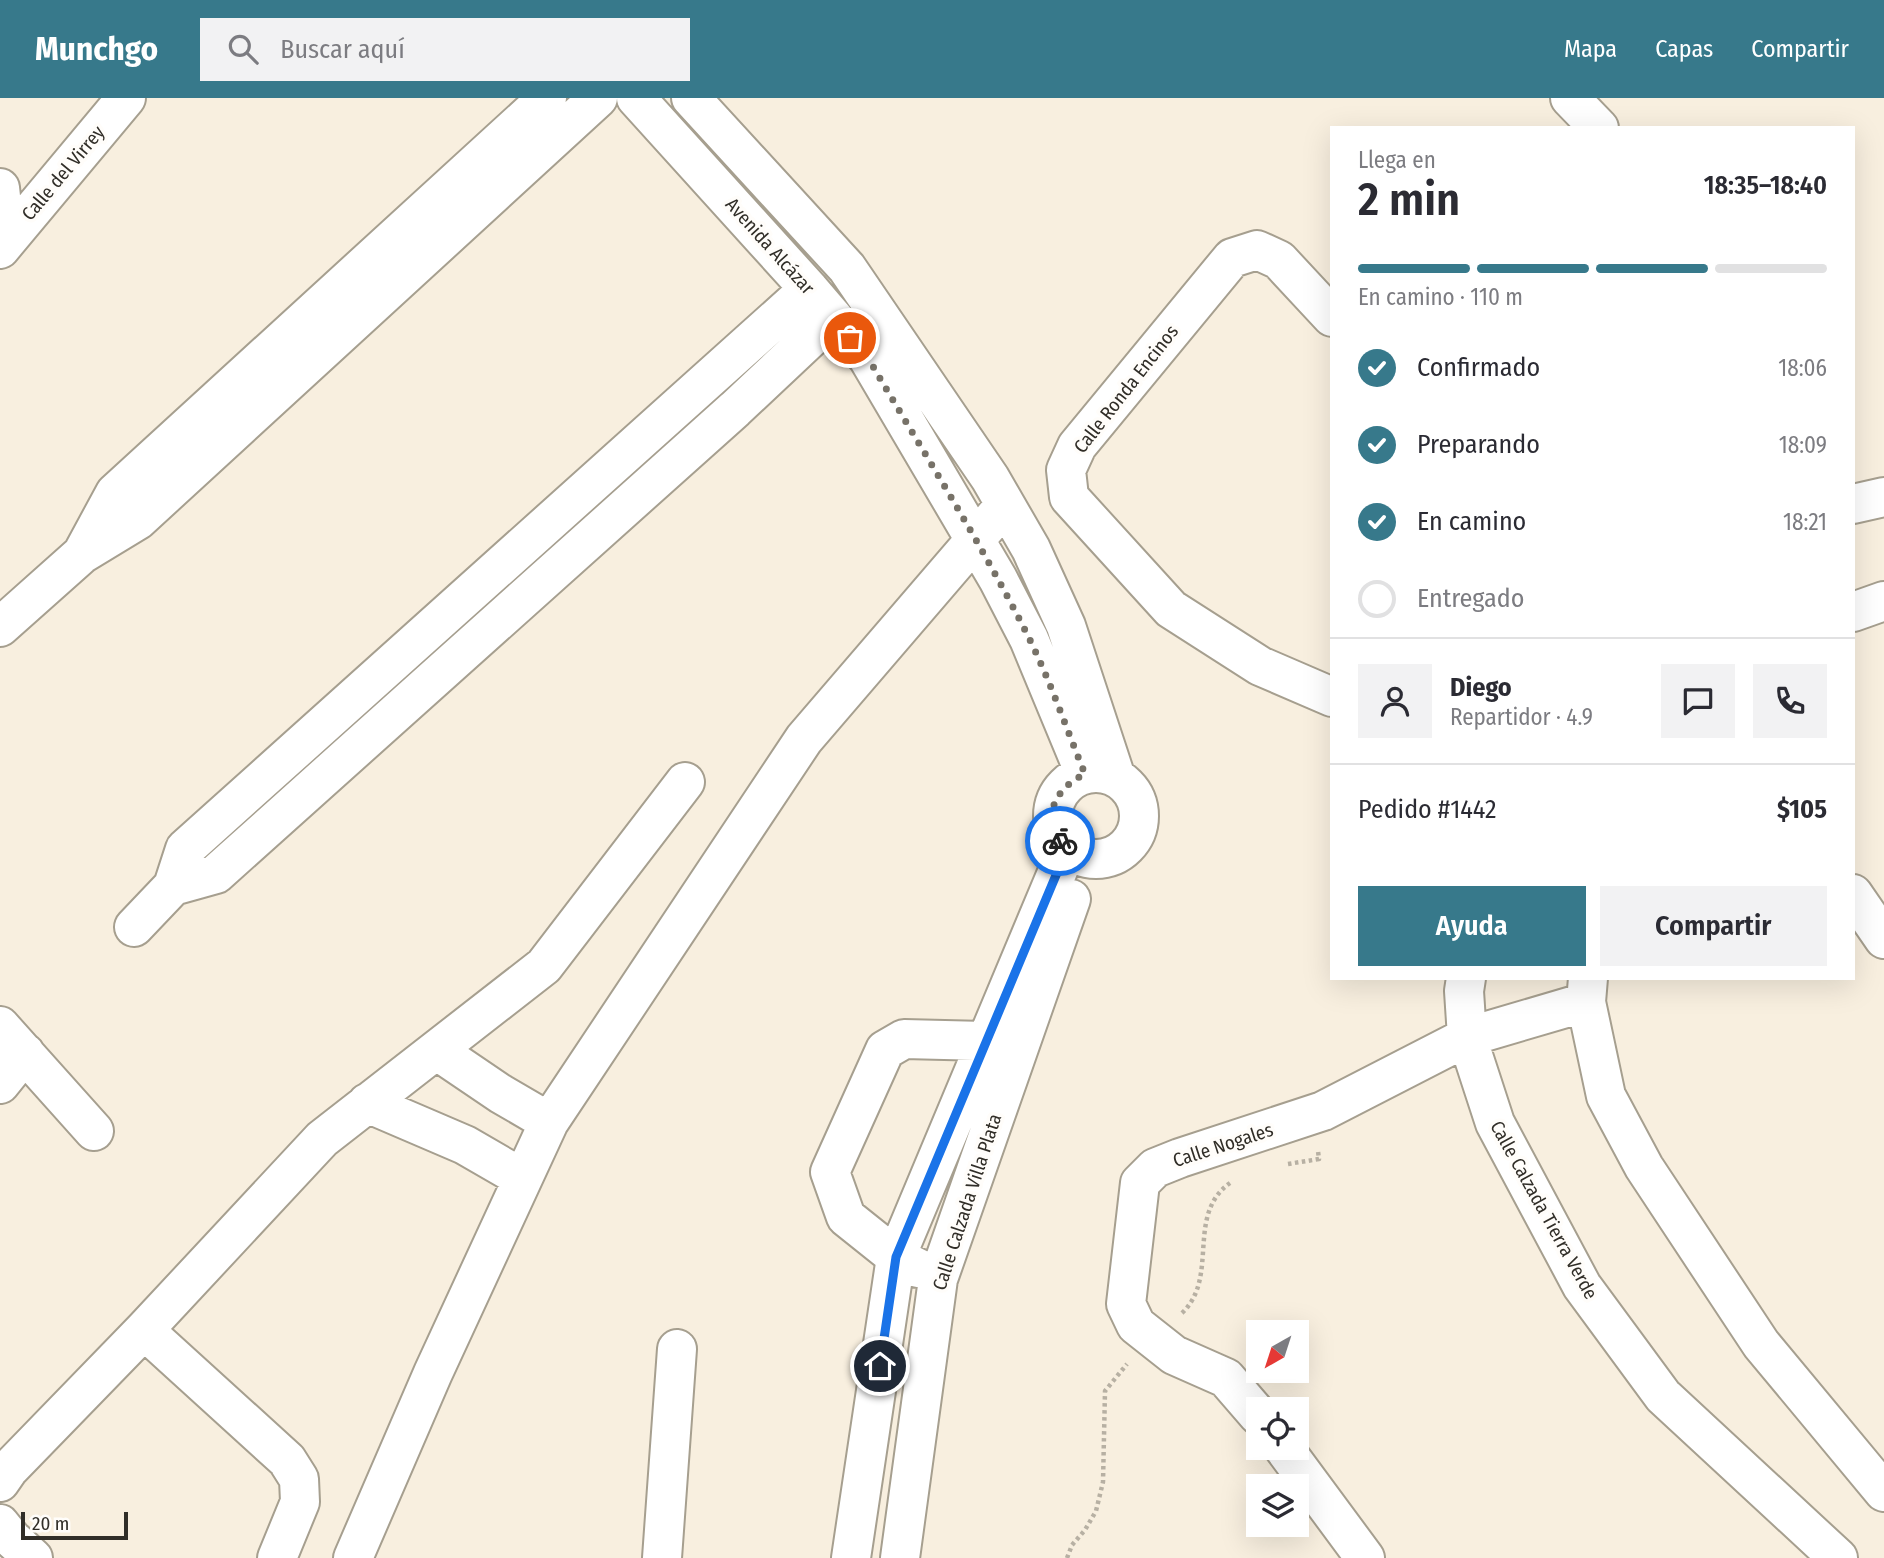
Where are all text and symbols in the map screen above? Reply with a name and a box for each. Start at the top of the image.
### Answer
search box [200,18,690,81]
text: Munchgo [35,29,158,69]
icon: search [224,30,262,68]
text: Buscar aquí [280,34,405,65]
text: Mapa [1564,35,1617,63]
text: Capas [1655,35,1713,63]
text: Compartir [1751,35,1849,63]
street label: Calle del Virrey [17,121,110,225]
text: Llega en [1358,146,1436,174]
text: 18:35–18:40 [1704,170,1827,201]
text: 2 min [1358,172,1460,227]
street label: Avenida Alcázar [721,193,820,299]
text: En camino · 110 m [1358,283,1523,311]
pin [820,308,880,368]
icon: bag [831,319,869,357]
street label: Calle Ronda Encinos [1069,320,1183,458]
icon: check [1358,349,1396,387]
text: Confirmado [1417,352,1540,383]
text: 18:06 [1778,354,1827,382]
icon: check [1358,426,1396,464]
text: Preparando [1417,429,1540,460]
text: 18:09 [1779,431,1827,459]
icon: check [1358,503,1396,541]
text: En camino [1417,506,1526,537]
text: 18:21 [1783,508,1827,536]
text: Entregado [1417,583,1524,614]
button: person [1358,664,1432,738]
button: chat [1661,664,1735,738]
button: phone [1753,664,1827,738]
text: Diego [1450,672,1512,703]
text: Repartidor · 4.9 [1450,703,1593,731]
text: Pedido #1442 [1358,794,1497,825]
text: $105 [1777,794,1827,825]
courier [1025,806,1095,876]
icon: bike [1041,822,1079,860]
button: Ayuda [1358,886,1586,966]
button: Compartir [1600,886,1827,966]
street label: Calle Calzada Villa Plata [928,1111,1006,1293]
street label: Calle Calzada Tierra Verde [1485,1117,1603,1303]
street label: Calle Nogales [1170,1118,1276,1172]
north arrow [1246,1320,1309,1382]
map controls [1246,1320,1309,1537]
pin [850,1336,910,1396]
icon: home [861,1347,899,1385]
button: locate [1246,1397,1309,1460]
button: layers [1246,1474,1309,1537]
scale bar [21,1509,128,1541]
text: 20 m [32,1512,69,1535]

